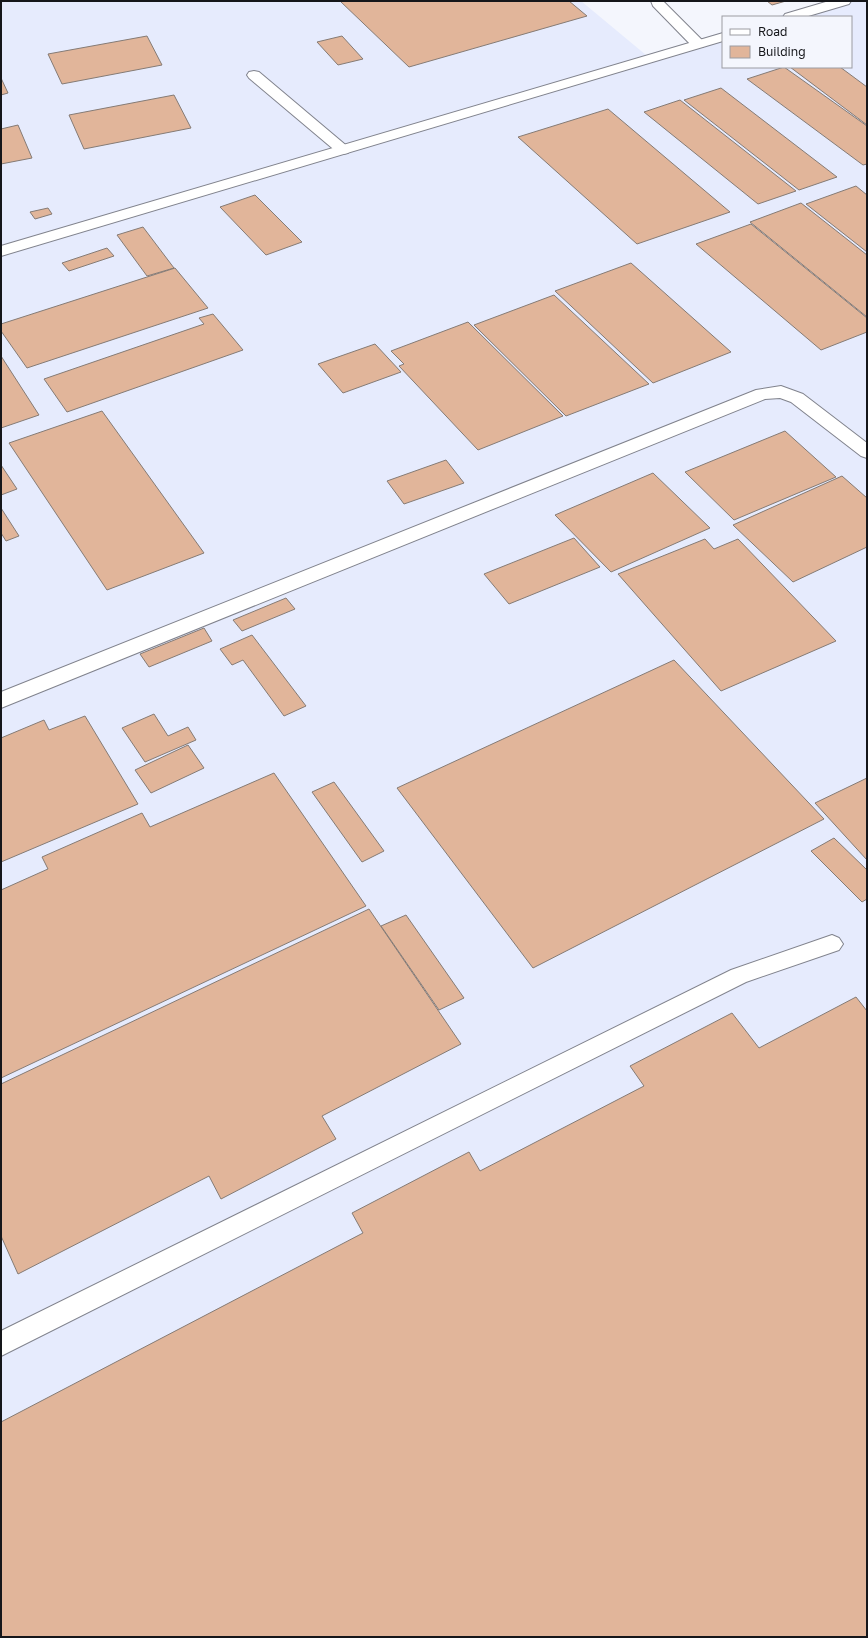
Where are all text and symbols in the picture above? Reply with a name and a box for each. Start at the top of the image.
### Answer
legend [722,16,852,68]
text: Road [758,24,787,39]
text: Building [758,44,806,59]

